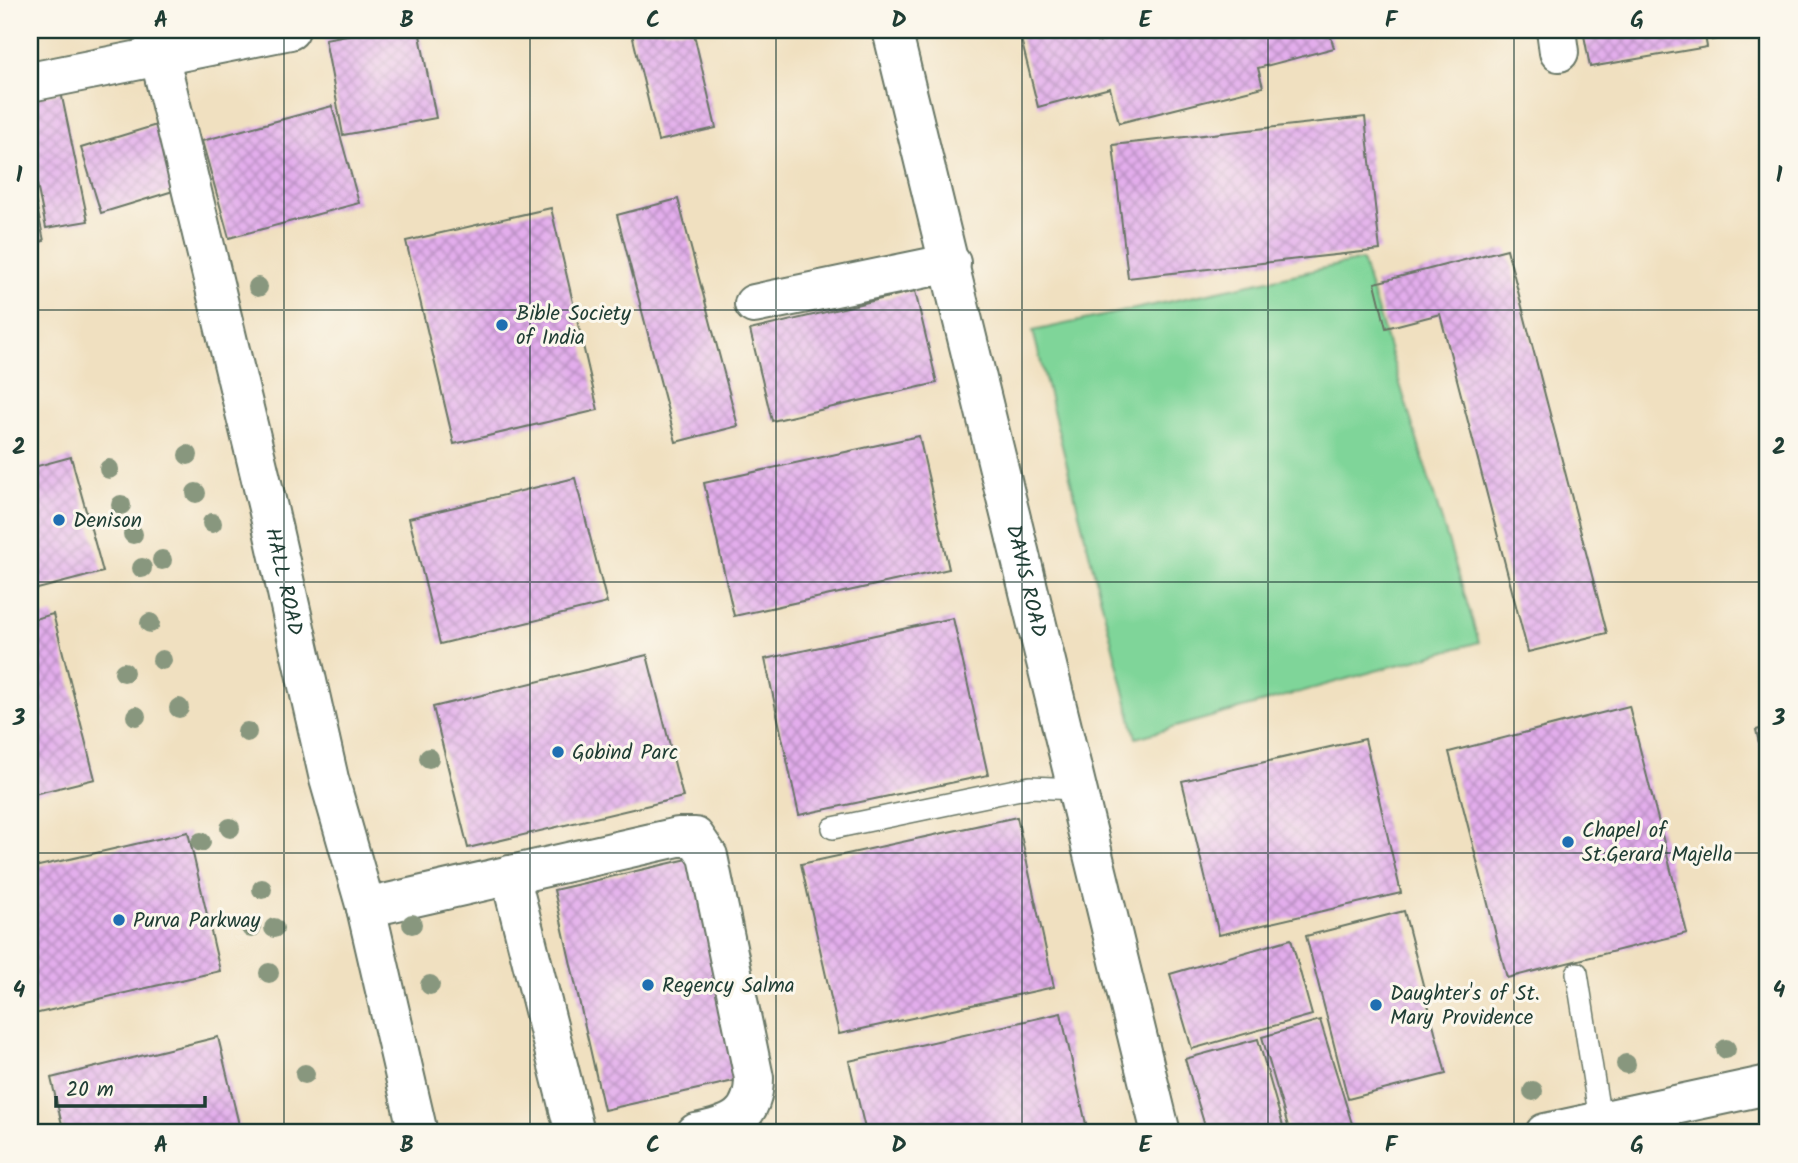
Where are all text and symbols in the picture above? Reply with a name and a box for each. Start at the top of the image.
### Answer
text: A [154,3,168,39]
text: B [400,3,414,39]
text: C [646,3,660,39]
text: D [891,3,907,39]
text: E [1139,3,1153,39]
text: F [1385,3,1399,39]
text: G [1630,3,1644,39]
text: 1 [16,158,23,194]
text: 1 [1776,158,1783,194]
place label: Bible Society of India [516,298,631,355]
marker: Bible Society of India [494,317,510,333]
text: 2 [12,430,26,466]
text: 2 [1772,430,1786,466]
place label: Denison [73,505,142,538]
marker: Denison [51,512,67,528]
street label: DAVIS ROAD [996,521,1055,641]
street label: HALL ROAD [255,525,311,639]
text: 3 [12,701,26,737]
text: 3 [1772,701,1786,737]
place label: Gobind Parc [572,737,678,770]
marker: Gobind Parc [550,744,566,760]
place label: Chapel of St.Gerard Majella [1582,815,1733,872]
marker: Chapel of St.Gerard Majella [1560,834,1576,850]
place label: Purva Parkway [133,905,261,938]
marker: Purva Parkway [111,912,127,928]
place label: Regency Salma [662,970,795,1003]
text: 4 [13,973,26,1009]
text: 4 [1773,973,1786,1009]
marker: Regency Salma [640,977,656,993]
place label: Daughter's of St. Mary Providence [1390,978,1540,1035]
marker: Daughter's of St. Mary Providence [1368,997,1384,1013]
scale bar [56,1065,205,1109]
text: 20 m [66,1074,114,1107]
text: A [154,1128,168,1163]
text: B [400,1128,414,1163]
text: C [646,1128,660,1163]
text: D [891,1128,907,1163]
text: E [1139,1128,1153,1163]
text: F [1385,1128,1399,1163]
text: G [1630,1128,1644,1163]

